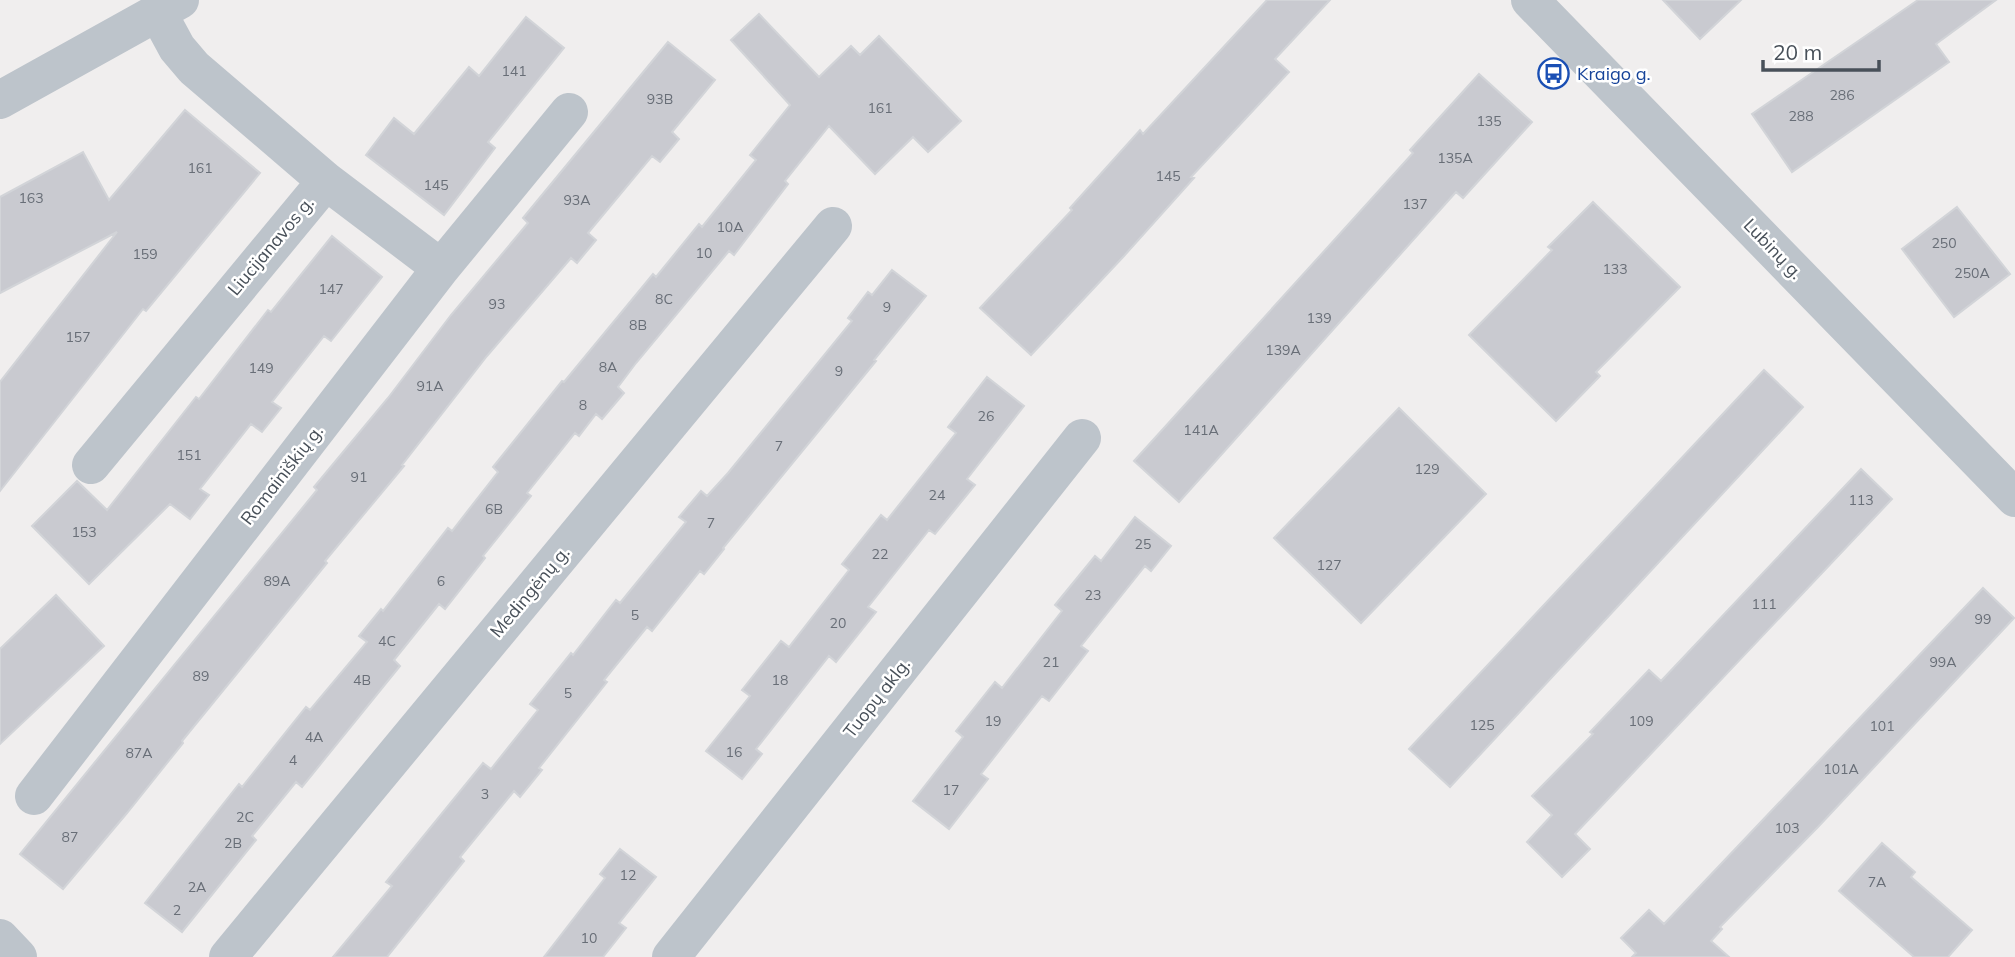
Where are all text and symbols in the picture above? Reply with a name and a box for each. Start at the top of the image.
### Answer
scale bar [1763,28,1878,72]
text: 20 m [1773,39,1822,65]
bus stop icon: Kraigo g. [1537,57,1571,91]
house number: 141 [501,62,527,80]
place label: Kraigo g. [1577,62,1651,85]
house number: 286 [1829,86,1855,104]
house number: 93B [647,90,673,108]
house number: 161 [867,99,893,117]
house number: 288 [1788,107,1814,125]
house number: 135 [1476,112,1502,130]
house number: 135A [1437,149,1473,167]
house number: 161 [187,159,213,177]
house number: 145 [1155,167,1181,185]
house number: 145 [423,176,449,194]
house number: 163 [18,189,44,207]
street label: Liucijanavos g. [222,191,319,300]
house number: 93A [563,191,591,209]
house number: 137 [1402,195,1428,213]
street label: Lubinų g. [1739,213,1808,284]
house number: 10A [716,218,744,236]
house number: 250 [1931,234,1957,252]
house number: 10 [696,244,712,262]
house number: 159 [132,245,158,263]
house number: 133 [1602,260,1628,278]
house number: 250A [1954,264,1990,282]
house number: 147 [318,280,344,298]
house number: 8C [655,290,673,308]
house number: 93 [489,295,505,313]
house number: 9 [883,298,891,316]
house number: 139 [1306,309,1332,327]
house number: 8B [629,316,647,334]
house number: 157 [65,328,91,346]
house number: 139A [1265,341,1301,359]
house number: 8A [599,358,618,376]
house number: 149 [248,359,274,377]
house number: 9 [835,362,843,380]
house number: 91A [416,377,444,395]
house number: 8 [579,396,587,414]
house number: 26 [978,407,994,425]
street label: Romainiškių g. [235,420,328,529]
house number: 141A [1183,421,1219,439]
house number: 7 [775,437,783,455]
house number: 151 [176,446,202,464]
house number: 129 [1414,460,1440,478]
house number: 91 [351,468,367,486]
house number: 24 [929,486,946,504]
house number: 113 [1848,491,1874,509]
house number: 6B [485,500,503,518]
house number: 7 [707,514,715,532]
house number: 153 [71,523,97,541]
house number: 25 [1135,535,1151,553]
street label: Medingėnų g. [485,541,574,642]
house number: 22 [872,545,888,563]
house number: 127 [1316,556,1342,574]
house number: 89A [263,572,291,590]
house number: 6 [437,572,445,590]
house number: 23 [1085,586,1101,604]
house number: 111 [1751,595,1777,613]
house number: 5 [631,606,639,624]
house number: 99 [1975,610,1991,628]
house number: 20 [830,614,846,632]
house number: 4C [378,632,396,650]
street label: Tuopų aklg. [838,653,915,742]
house number: 21 [1043,653,1059,671]
house number: 99A [1929,653,1957,671]
house number: 89 [193,667,209,685]
house number: 4B [353,671,371,689]
house number: 18 [772,671,788,689]
house number: 5 [564,684,572,702]
house number: 19 [985,712,1001,730]
house number: 109 [1628,712,1654,730]
house number: 125 [1469,716,1495,734]
house number: 101 [1869,717,1895,735]
house number: 4A [305,728,324,746]
house number: 16 [726,743,742,761]
house number: 87A [125,744,153,762]
house number: 4 [289,751,298,769]
house number: 101A [1823,760,1859,778]
house number: 17 [943,781,959,799]
house number: 3 [481,785,489,803]
house number: 2C [236,808,254,826]
house number: 103 [1774,819,1800,837]
house number: 87 [62,828,78,846]
house number: 2B [224,834,242,852]
house number: 12 [620,866,636,884]
house number: 7A [1868,873,1887,891]
house number: 2A [188,878,207,896]
house number: 2 [173,901,181,919]
house number: 10 [581,929,597,947]

